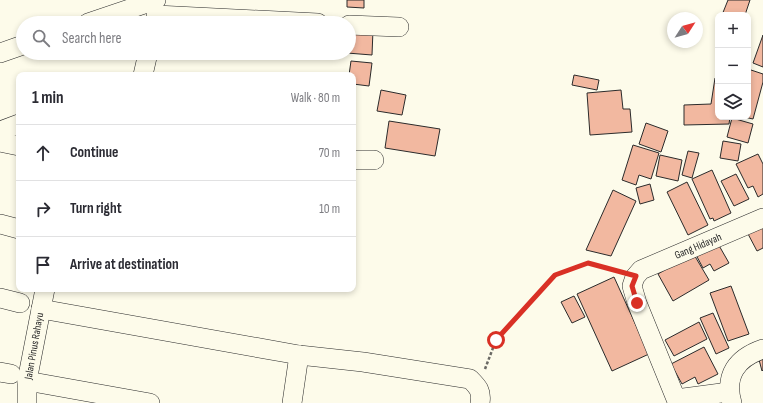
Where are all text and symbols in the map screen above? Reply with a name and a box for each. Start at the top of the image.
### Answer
north arrow [667,12,703,48]
map controls [715,12,751,120]
button: + [715,12,751,48]
search box [16,16,356,60]
icon: search [30,27,52,49]
text: Search here [62,29,122,48]
button: − [715,48,751,84]
button: layers [715,84,751,120]
text: 1 min [32,88,64,108]
text: Walk · 80 m [291,90,340,106]
icon: ahead [32,142,54,164]
text: Continue [70,143,119,162]
text: 70 m [319,145,340,161]
icon: right [32,198,54,220]
text: Turn right [70,199,122,218]
text: 10 m [319,201,340,217]
street label: Gang Hidayah [672,230,724,262]
icon: arrive [32,254,54,276]
text: Arrive at destination [70,255,179,274]
route end [628,294,646,312]
street label: Jalan Pinus Rahayu [22,311,46,382]
route start [487,331,505,349]

